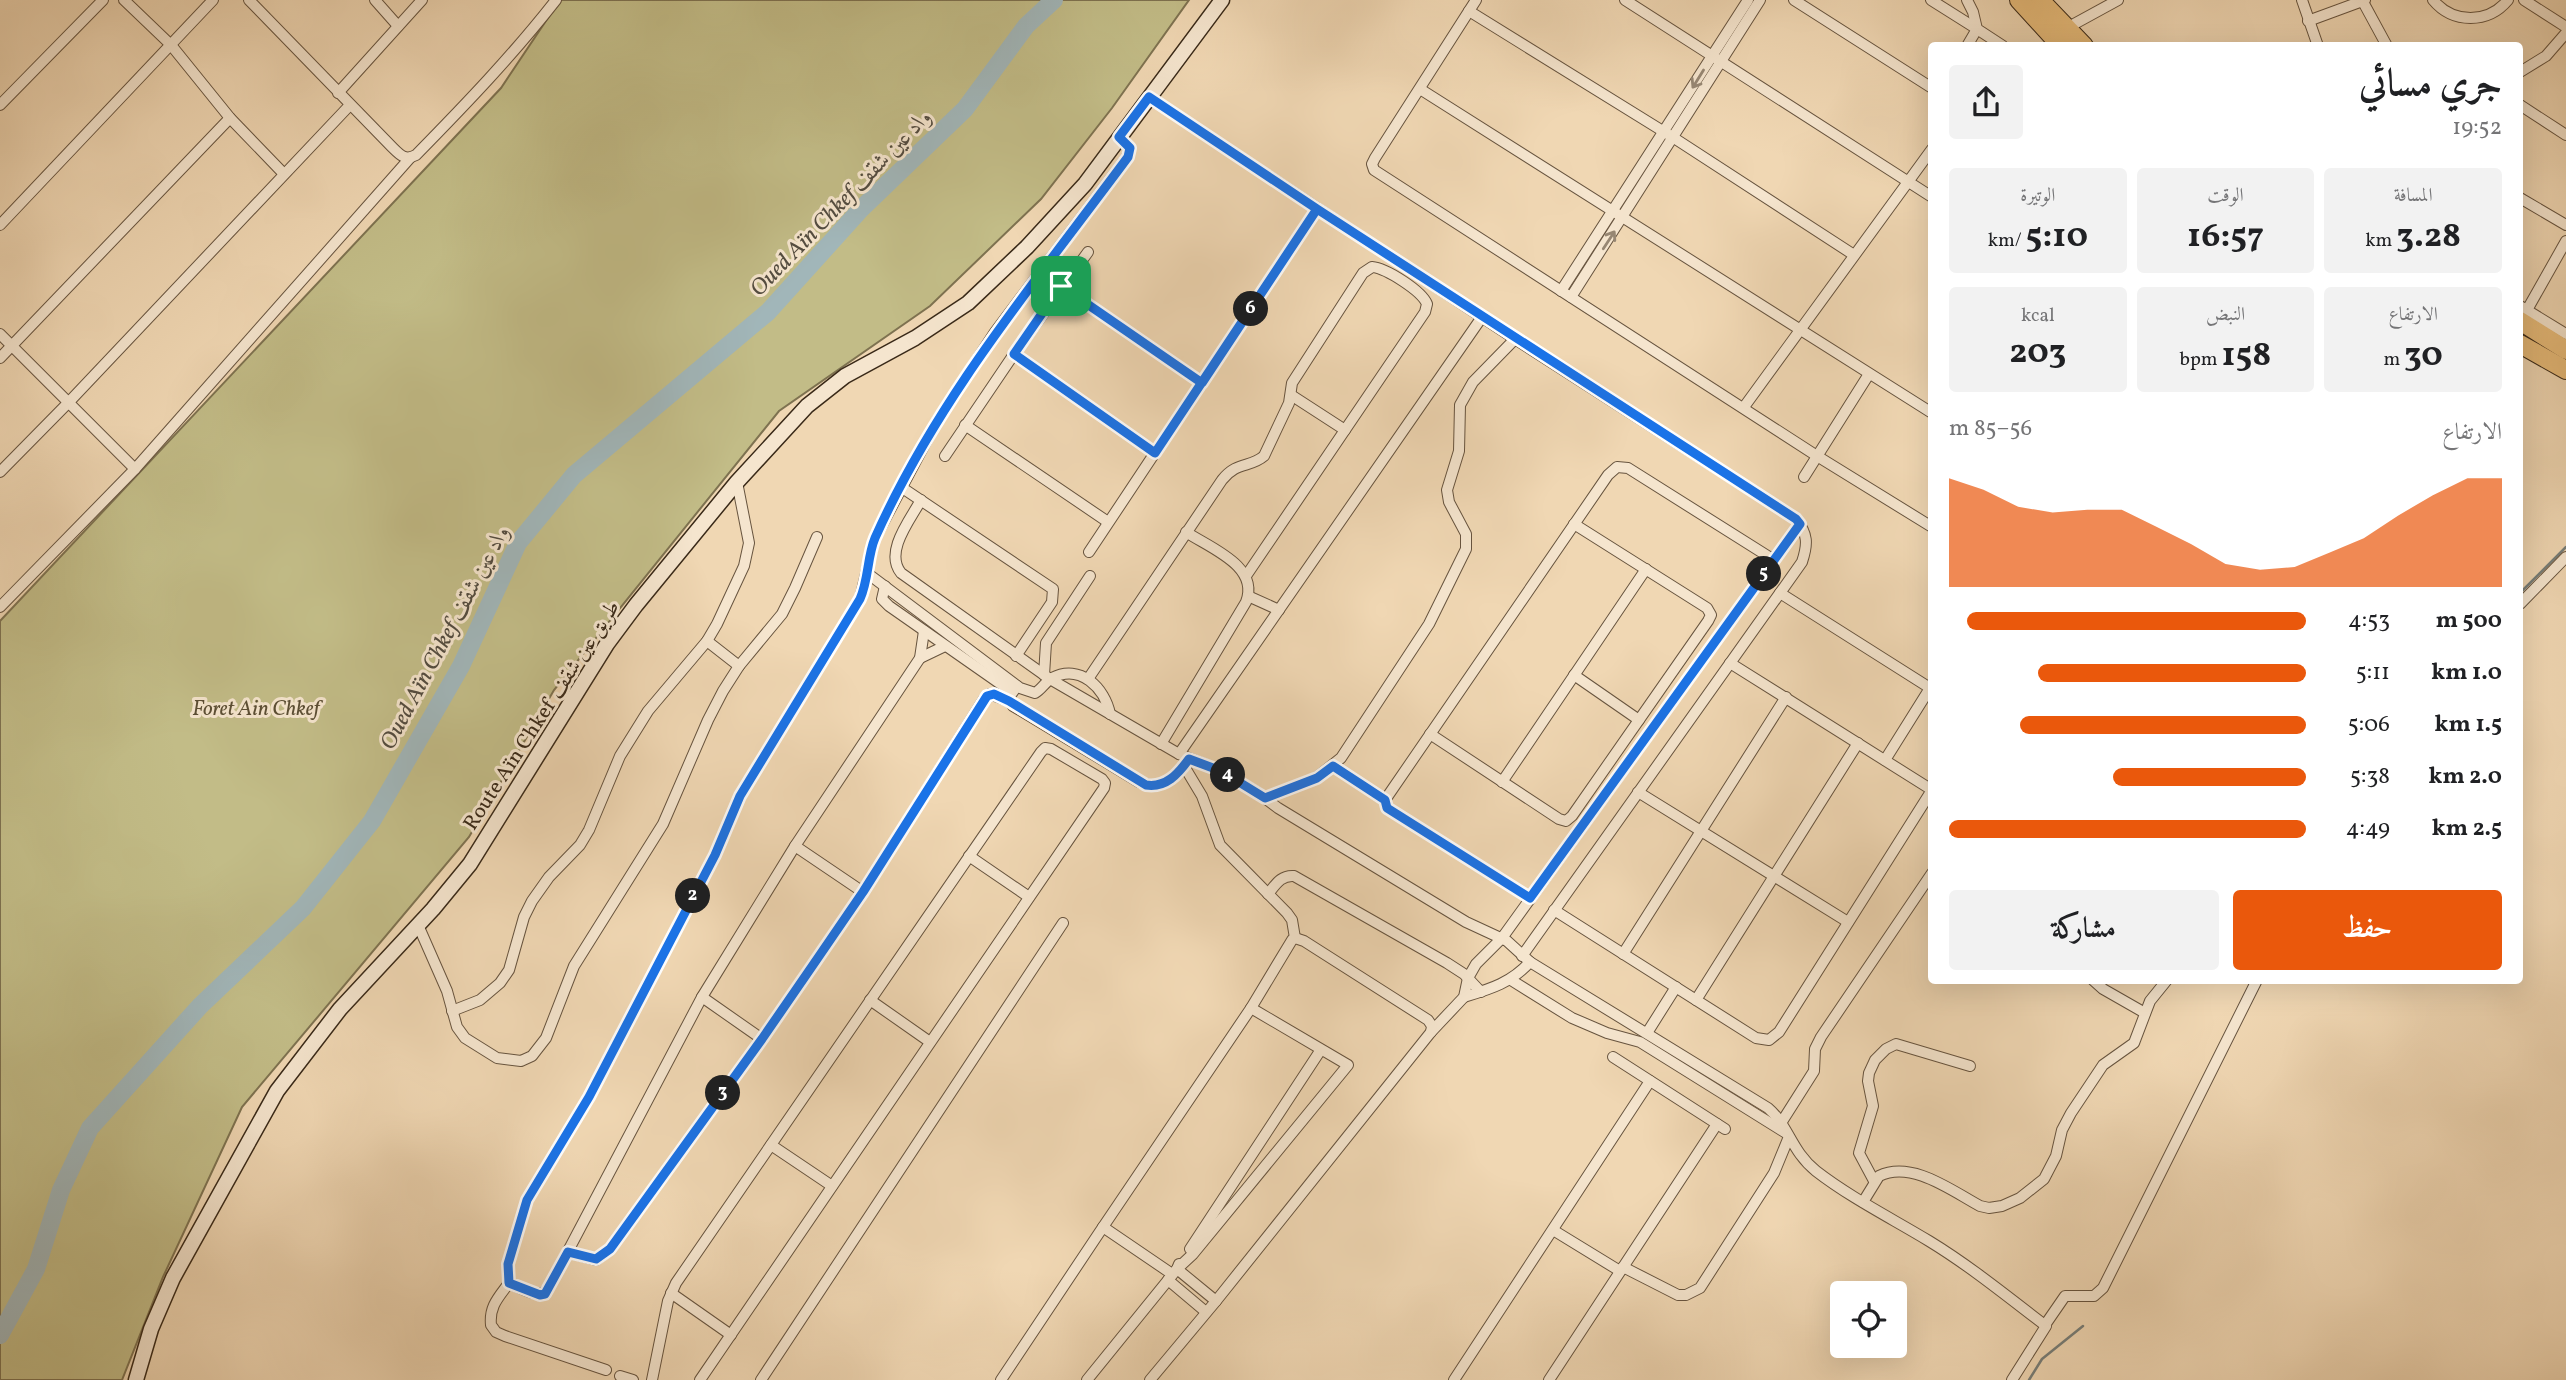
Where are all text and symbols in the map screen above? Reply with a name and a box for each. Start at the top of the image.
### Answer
text: جري مسائي [2359,59,2502,112]
button: share [1949,65,2023,139]
one-way arrow [1691,68,1705,88]
water label: Oued Aïn Chkef واد عين شقف [743,102,940,304]
text: 19:52 [2452,112,2502,144]
text: الوتيرة [2020,183,2055,209]
text: الوقت [2207,183,2244,209]
text: المسافة [2394,183,2433,209]
text: 5:10 [2026,213,2088,261]
text: 16:57 [2187,213,2264,261]
text: 3.28 [2396,213,2461,261]
text: /km [1988,228,2026,254]
text: km [2365,228,2396,254]
one-way arrow [1602,230,1616,250]
pin [1031,256,1091,316]
icon: arrive [1042,267,1080,305]
pin: 6 [1234,292,1268,326]
text: 6 [1245,295,1256,321]
text: النبض [2206,302,2245,328]
text: الارتفاع [2389,302,2438,328]
text: kcal [2021,303,2055,329]
text: 203 [2009,329,2066,377]
text: 158 [2221,332,2271,380]
text: 30 [2404,332,2443,380]
text: bpm [2180,347,2221,373]
text: m [2383,347,2404,373]
text: 56–85 m [1949,413,2032,445]
text: الارتفاع [2442,417,2502,449]
water label: Oued Aïn Chkef واد عين شقف [373,520,519,756]
pin: 5 [1746,556,1782,592]
text: 5 [1759,560,1768,586]
street label: Route Aïn Chkef طريق عين شقف [457,595,628,836]
text: 4:53 [2348,605,2390,637]
text: 500 m [2436,605,2502,637]
text: 5:11 [2356,657,2390,689]
text: 1.0 km [2431,657,2502,689]
park label: Foret Ain Chkef [192,695,323,724]
text: 5:06 [2348,709,2390,741]
text: 1.5 km [2435,709,2502,741]
pin: 4 [1210,758,1246,792]
text: 4 [1222,761,1233,787]
text: 5:38 [2350,761,2390,793]
text: 2.0 km [2429,761,2502,793]
text: 4:49 [2346,813,2390,845]
text: 2.5 km [2432,813,2502,845]
pin: 2 [676,878,710,914]
text: 2 [688,882,697,908]
button: مشاركة [1949,890,2219,970]
button: حفظ [2233,890,2502,970]
pin: 3 [706,1076,740,1110]
text: 3 [718,1079,727,1105]
map controls [1830,1281,1907,1358]
button: locate [1830,1281,1907,1358]

